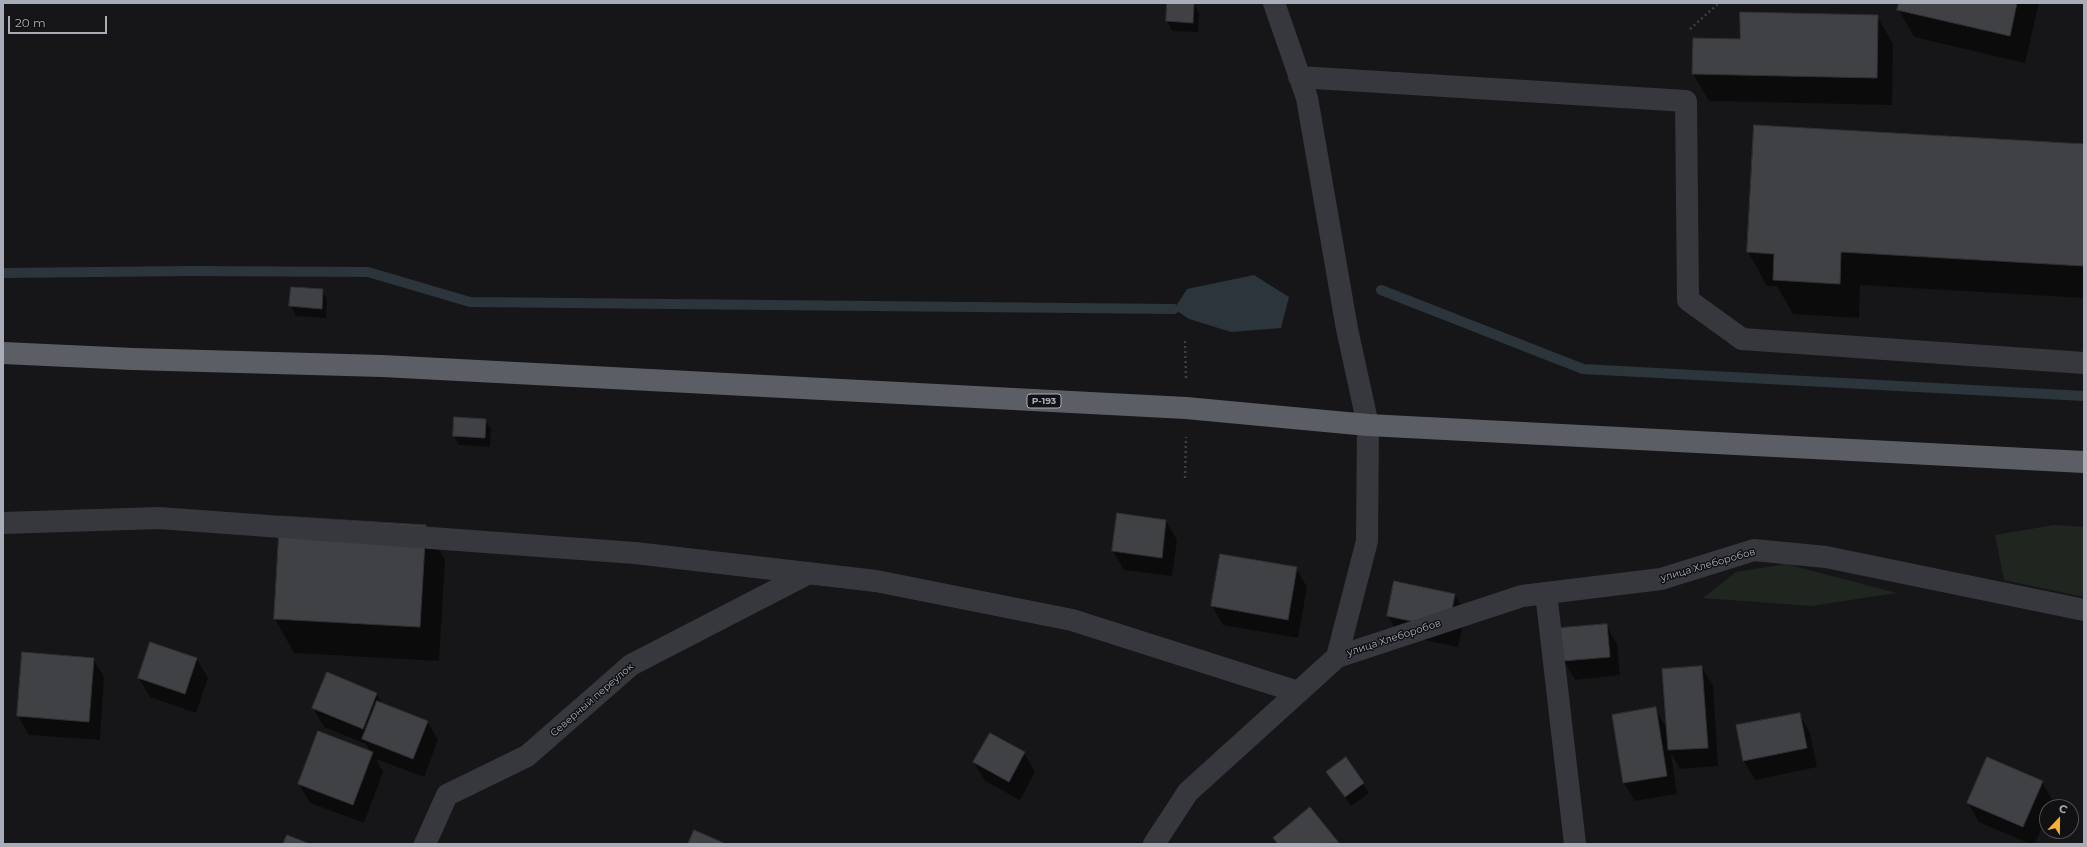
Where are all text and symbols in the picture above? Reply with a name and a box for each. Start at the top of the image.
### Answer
scale bar [10,8,109,34]
text: 20 m [15,15,46,30]
road number: Р-193 [1027,394,1061,408]
street label: улица Хлеборобов [1659,546,1757,584]
street label: улица Хлеборобов [1346,617,1442,659]
street label: Северный переулок [548,661,636,739]
north arrow [2039,799,2079,839]
text: С [2057,801,2069,817]

